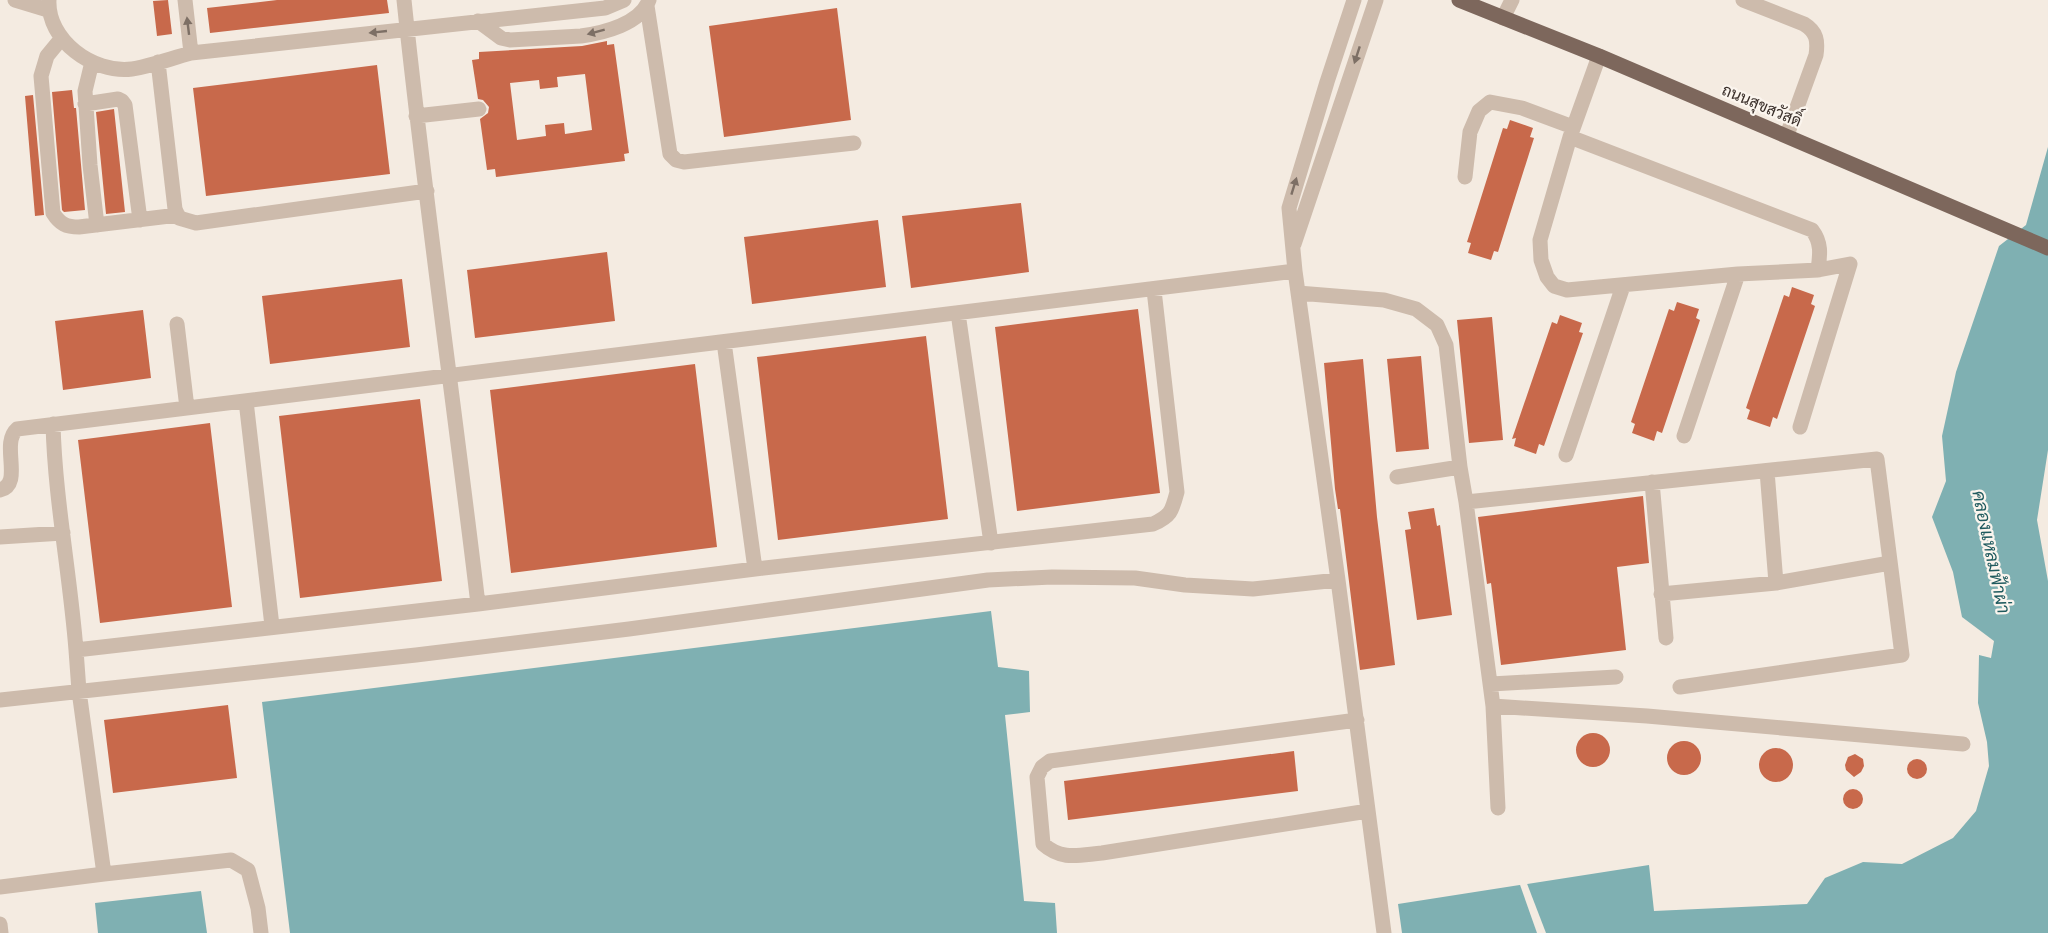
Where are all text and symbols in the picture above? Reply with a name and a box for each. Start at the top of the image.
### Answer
one-way arrow [183,17,193,36]
one-way arrow [368,27,387,36]
one-way arrow [587,28,605,37]
one-way arrow [1352,47,1362,65]
street label: ถนนสุขสวัสดิ์ [1718,75,1807,133]
one-way arrow [1290,177,1299,195]
water label: คลองแหลมฟ้าผ่า [1966,488,2017,616]

